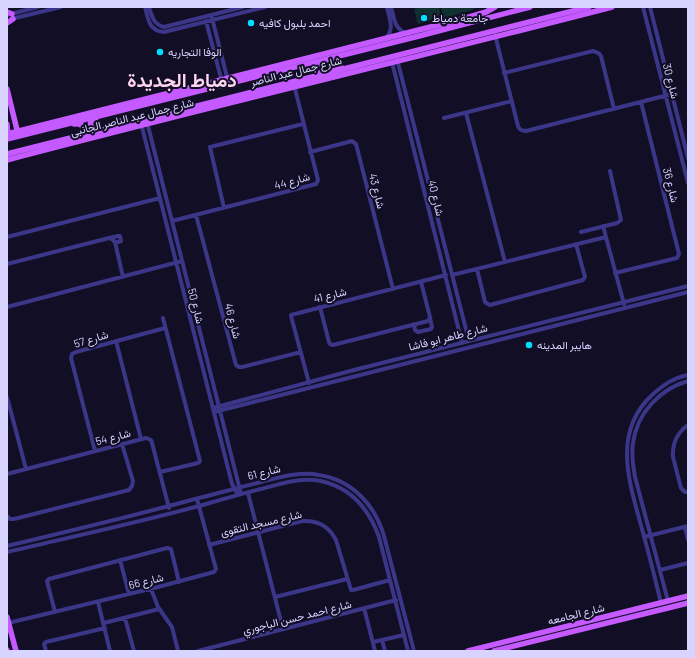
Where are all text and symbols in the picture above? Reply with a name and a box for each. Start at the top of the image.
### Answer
place label: جامعة دمياط [432,11,488,25]
marker: جامعة دمياط [419,13,429,23]
place label: احمد بلبول كافيه [259,16,330,30]
marker: احمد بلبول كافيه [246,18,256,28]
place label: الوفا التجاريه [168,45,222,59]
marker: الوفا التجاريه [155,47,165,57]
street label: شارع جمال عبد الناصر [248,53,344,90]
street label: شارع 30 [659,62,682,101]
district label: دمياط الجديدة [127,68,237,92]
street label: شارع جمال عبد الناصر الجانبى [69,95,196,140]
street label: شارع 36 [659,166,682,205]
street label: شارع 44 [273,169,312,194]
street label: شارع 43 [365,172,388,211]
street label: شارع 40 [424,179,447,218]
street label: شارع 41 [312,284,348,307]
street label: شارع 50 [184,287,207,326]
street label: شارع 46 [221,302,245,341]
street label: شارع طاهر ابو فاشا [407,320,489,355]
street label: شارع 57 [72,327,110,352]
place label: هايبر المدينه [537,338,592,352]
marker: هايبر المدينه [524,340,534,350]
street label: شارع 54 [94,425,133,449]
street label: شارع 61 [246,461,283,484]
street label: شارع مسجد التقوى [219,507,304,540]
street label: شارع 66 [127,570,166,593]
street label: شارع احمد حسن الباجوري [241,597,354,640]
street label: شارع الجامعه [546,600,607,629]

